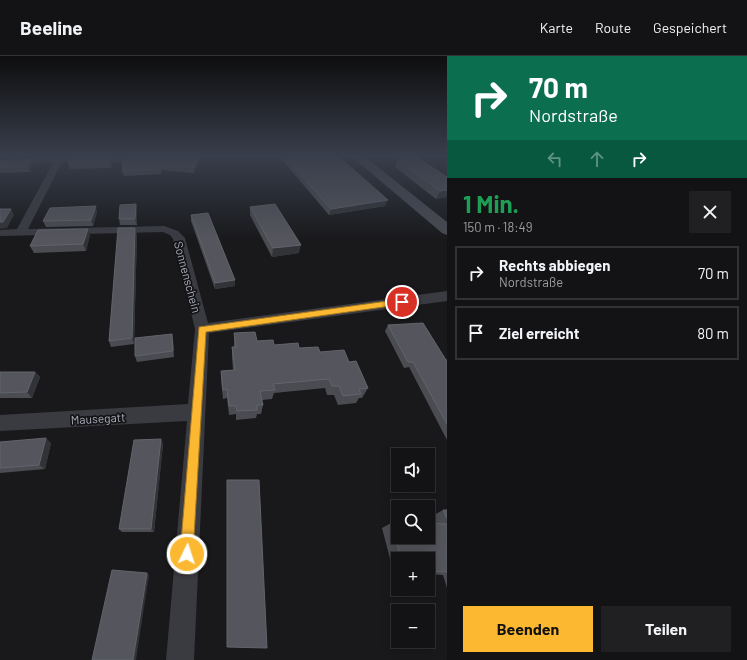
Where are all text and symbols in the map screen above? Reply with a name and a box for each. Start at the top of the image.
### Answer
text: Beeline [20,16,83,39]
text: Karte [540,19,573,36]
text: Route [595,19,631,36]
text: Gespeichert [653,19,727,36]
text: 70 m [529,70,588,104]
icon: right [463,72,515,124]
text: Nordstraße [529,104,618,126]
icon: left [544,148,566,170]
icon: ahead [586,148,608,170]
icon: right [628,148,650,170]
text: 1 Min. [463,189,519,218]
button: close [689,191,731,233]
text: 150 m · 18:49 [463,219,533,235]
street label: Sonnenschein [172,240,204,314]
text: Rechts abbiegen [499,256,610,274]
icon: right [465,262,487,284]
text: 70 m [698,264,729,282]
text: Nordstraße [499,274,563,290]
pin [385,285,419,319]
icon: arrive [391,291,413,313]
icon: arrive [465,322,487,344]
text: Ziel erreicht [499,324,580,342]
text: 80 m [697,324,729,342]
street label: Mausegatt [70,410,126,426]
map controls [391,448,435,648]
button: sound [391,448,435,492]
button: search [391,500,435,544]
position arrow [166,533,208,575]
button: + [391,552,435,596]
button: − [391,604,435,648]
button: Beenden [463,606,593,652]
button: Teilen [601,606,731,652]

